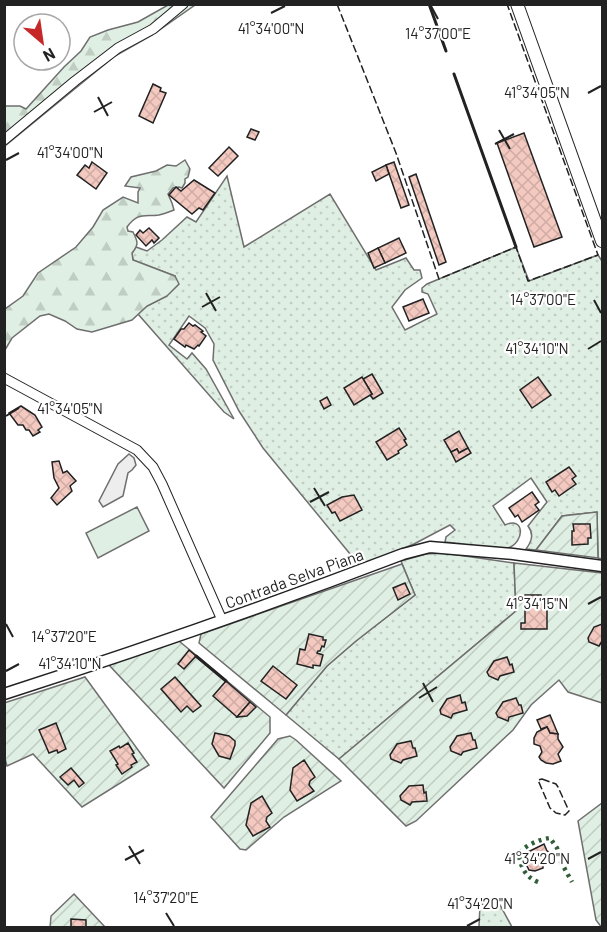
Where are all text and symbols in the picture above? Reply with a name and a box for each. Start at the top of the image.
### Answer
north arrow [12,12,72,72]
text: 41°34'00"N [238,19,304,37]
text: 14°37'00"E [405,24,471,42]
text: N [40,45,59,66]
text: 41°34'05"N [504,83,570,101]
text: 41°34'00"N [37,143,103,161]
text: 14°37'00"E [510,290,576,308]
text: 41°34'10"N [505,339,569,357]
text: 41°34'05"N [37,399,103,417]
street label: Contrada Selva Piana [222,544,366,612]
text: 41°34'15"N [506,594,568,612]
text: 14°37'20"E [31,627,97,645]
text: 41°34'10"N [38,654,102,672]
text: 41°34'20"N [504,849,570,867]
text: 14°37'20"E [133,888,199,906]
text: 41°34'20"N [447,894,513,912]

